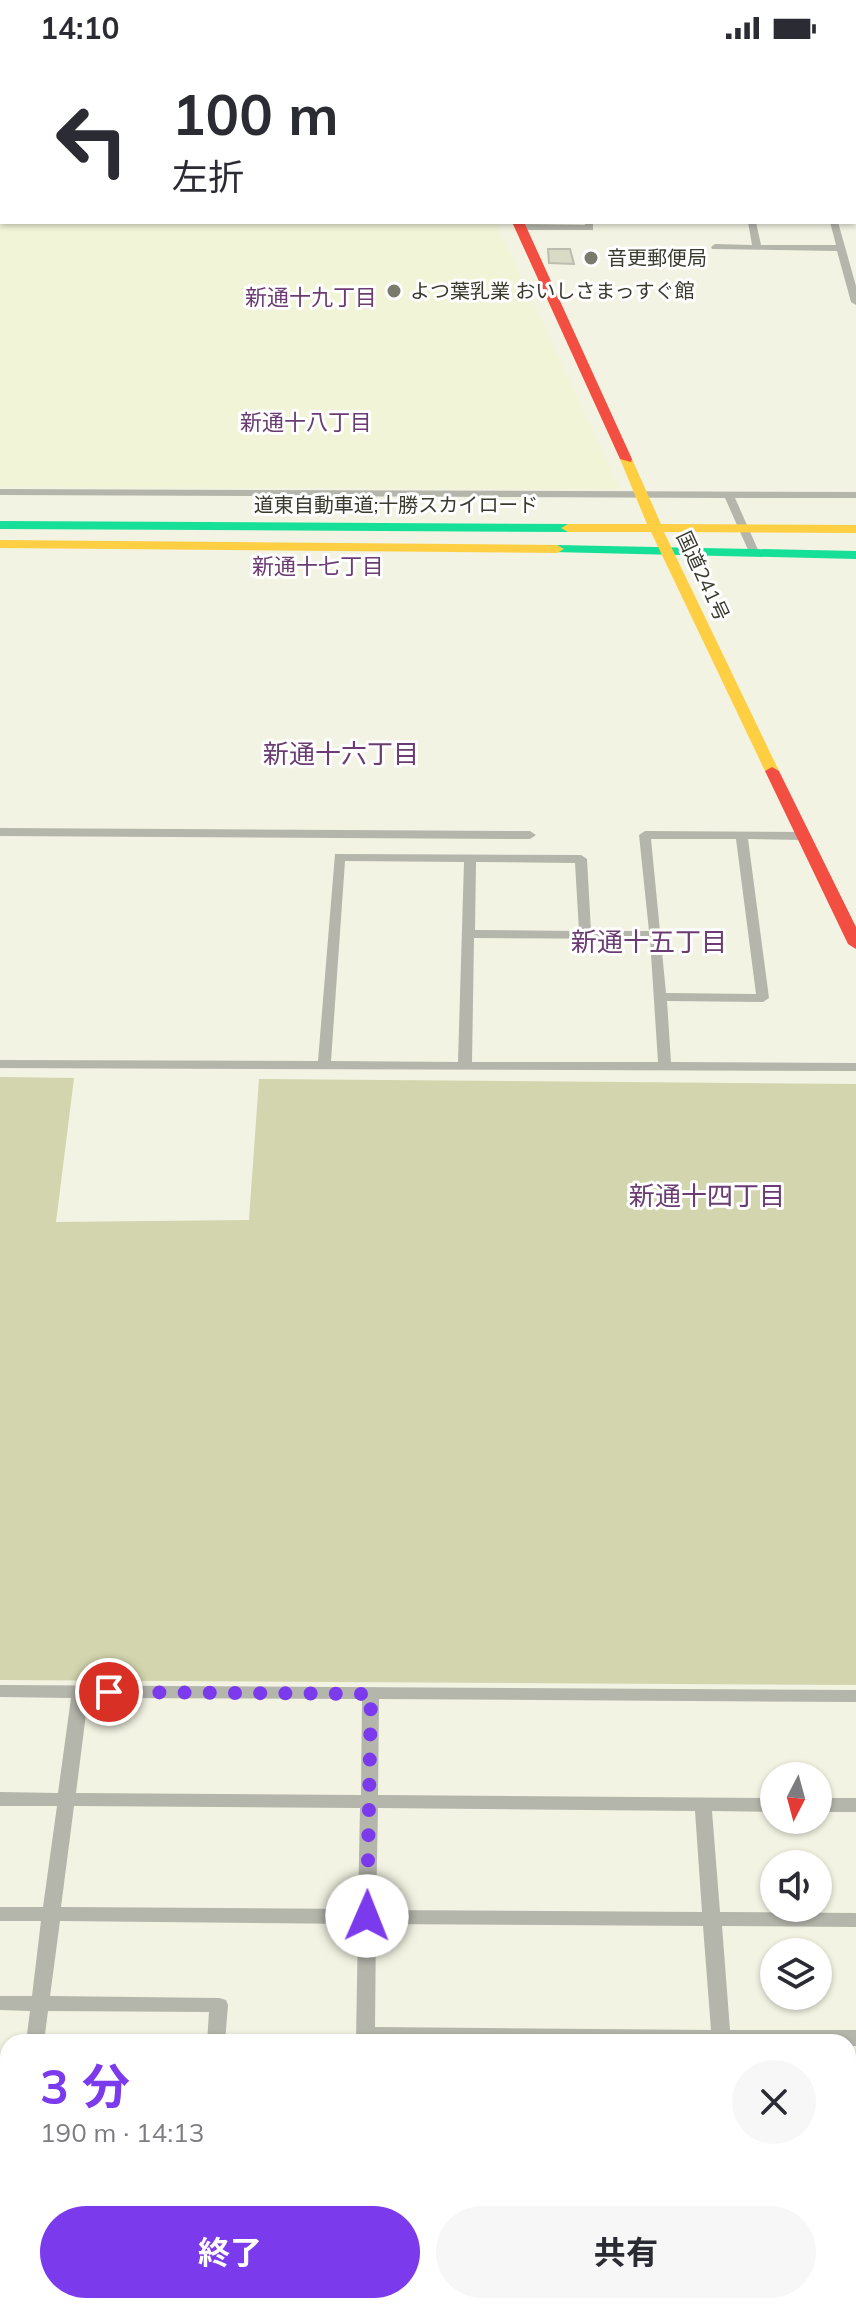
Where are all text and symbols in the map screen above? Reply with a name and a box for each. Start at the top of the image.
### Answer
text: 14:10 [40,9,119,47]
text: 100 m [172,79,339,149]
icon: left [40,88,144,192]
text: 左折 [172,154,244,199]
place label: 音更郵便局 [607,245,707,270]
marker: 音更郵便局 [582,249,600,267]
place label: よつ葉乳業 おいしさまっすぐ館 [410,278,694,303]
marker: よつ葉乳業 おいしさまっすぐ館 [385,282,403,300]
district label: 新通十九丁目 [245,283,377,311]
district label: 新通十八丁目 [240,408,372,436]
street label: 道東自動車道;十勝スカイロード [254,492,538,517]
street label: 国道241号 [672,527,735,625]
district label: 新通十七丁目 [252,552,384,580]
district label: 新通十六丁目 [263,737,419,770]
district label: 新通十五丁目 [571,925,727,958]
district label: 新通十四丁目 [629,1179,785,1212]
pin [75,1658,143,1726]
icon: arrive [87,1670,131,1714]
north arrow [760,1762,832,1834]
map controls [760,1762,832,2010]
button: sound [760,1850,832,1922]
position arrow [325,1874,409,1958]
button: layers [760,1938,832,2010]
text: 3 分 [40,2056,130,2116]
button: close [732,2060,816,2144]
text: 190 m · 14:13 [40,2116,204,2149]
button: 終了 [40,2206,420,2298]
button: 共有 [436,2206,816,2298]

